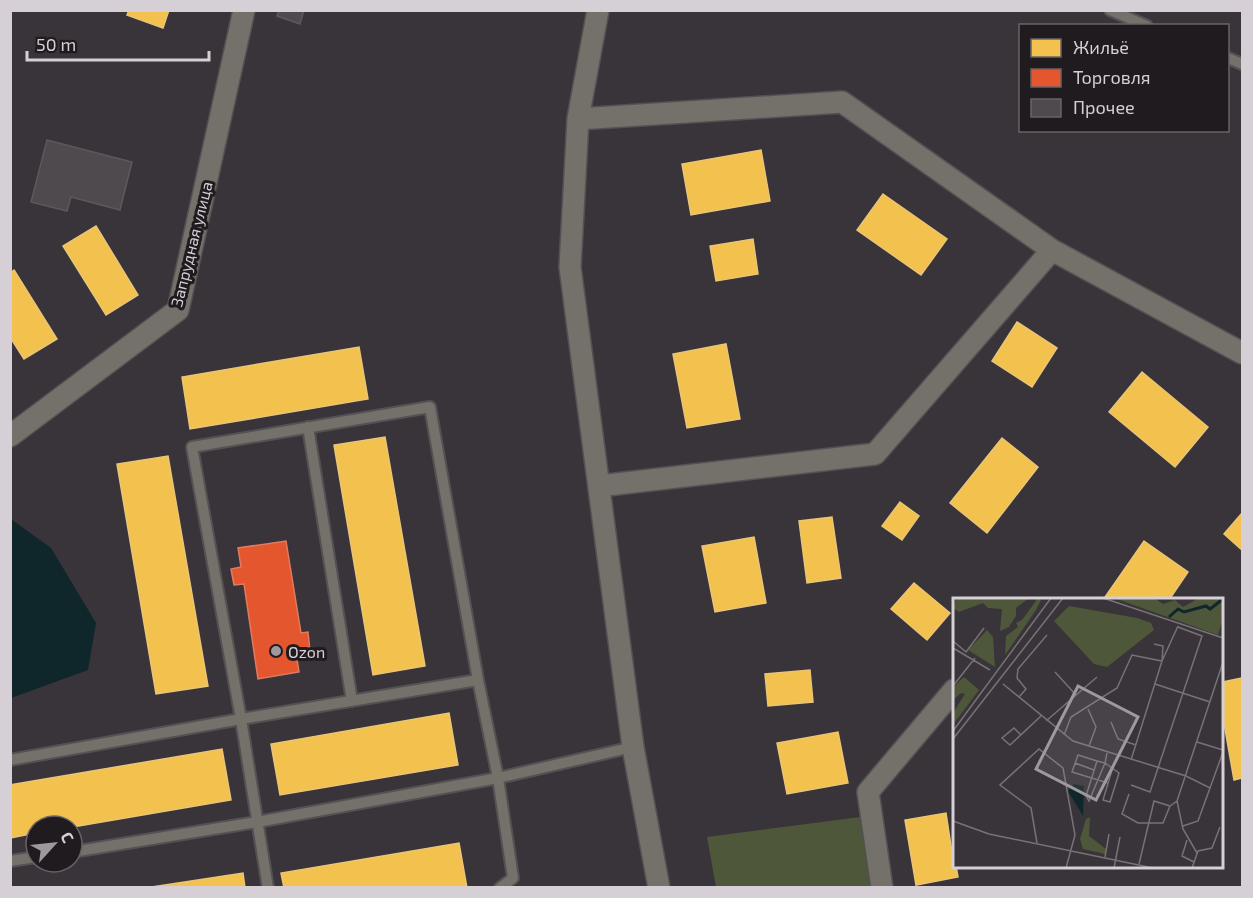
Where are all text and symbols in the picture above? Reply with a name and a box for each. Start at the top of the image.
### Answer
scale bar [27,24,208,62]
legend [1019,24,1229,132]
text: 50 m [36,33,76,55]
text: Жильё [1073,36,1129,58]
text: Торговля [1073,66,1151,88]
text: Прочее [1073,96,1135,118]
street label: Запрудная улица [166,179,217,309]
inset map [953,598,1223,868]
place label: Ozon [288,642,325,661]
marker: Ozon [269,644,283,658]
north arrow [24,814,84,874]
text: С [57,828,78,845]

